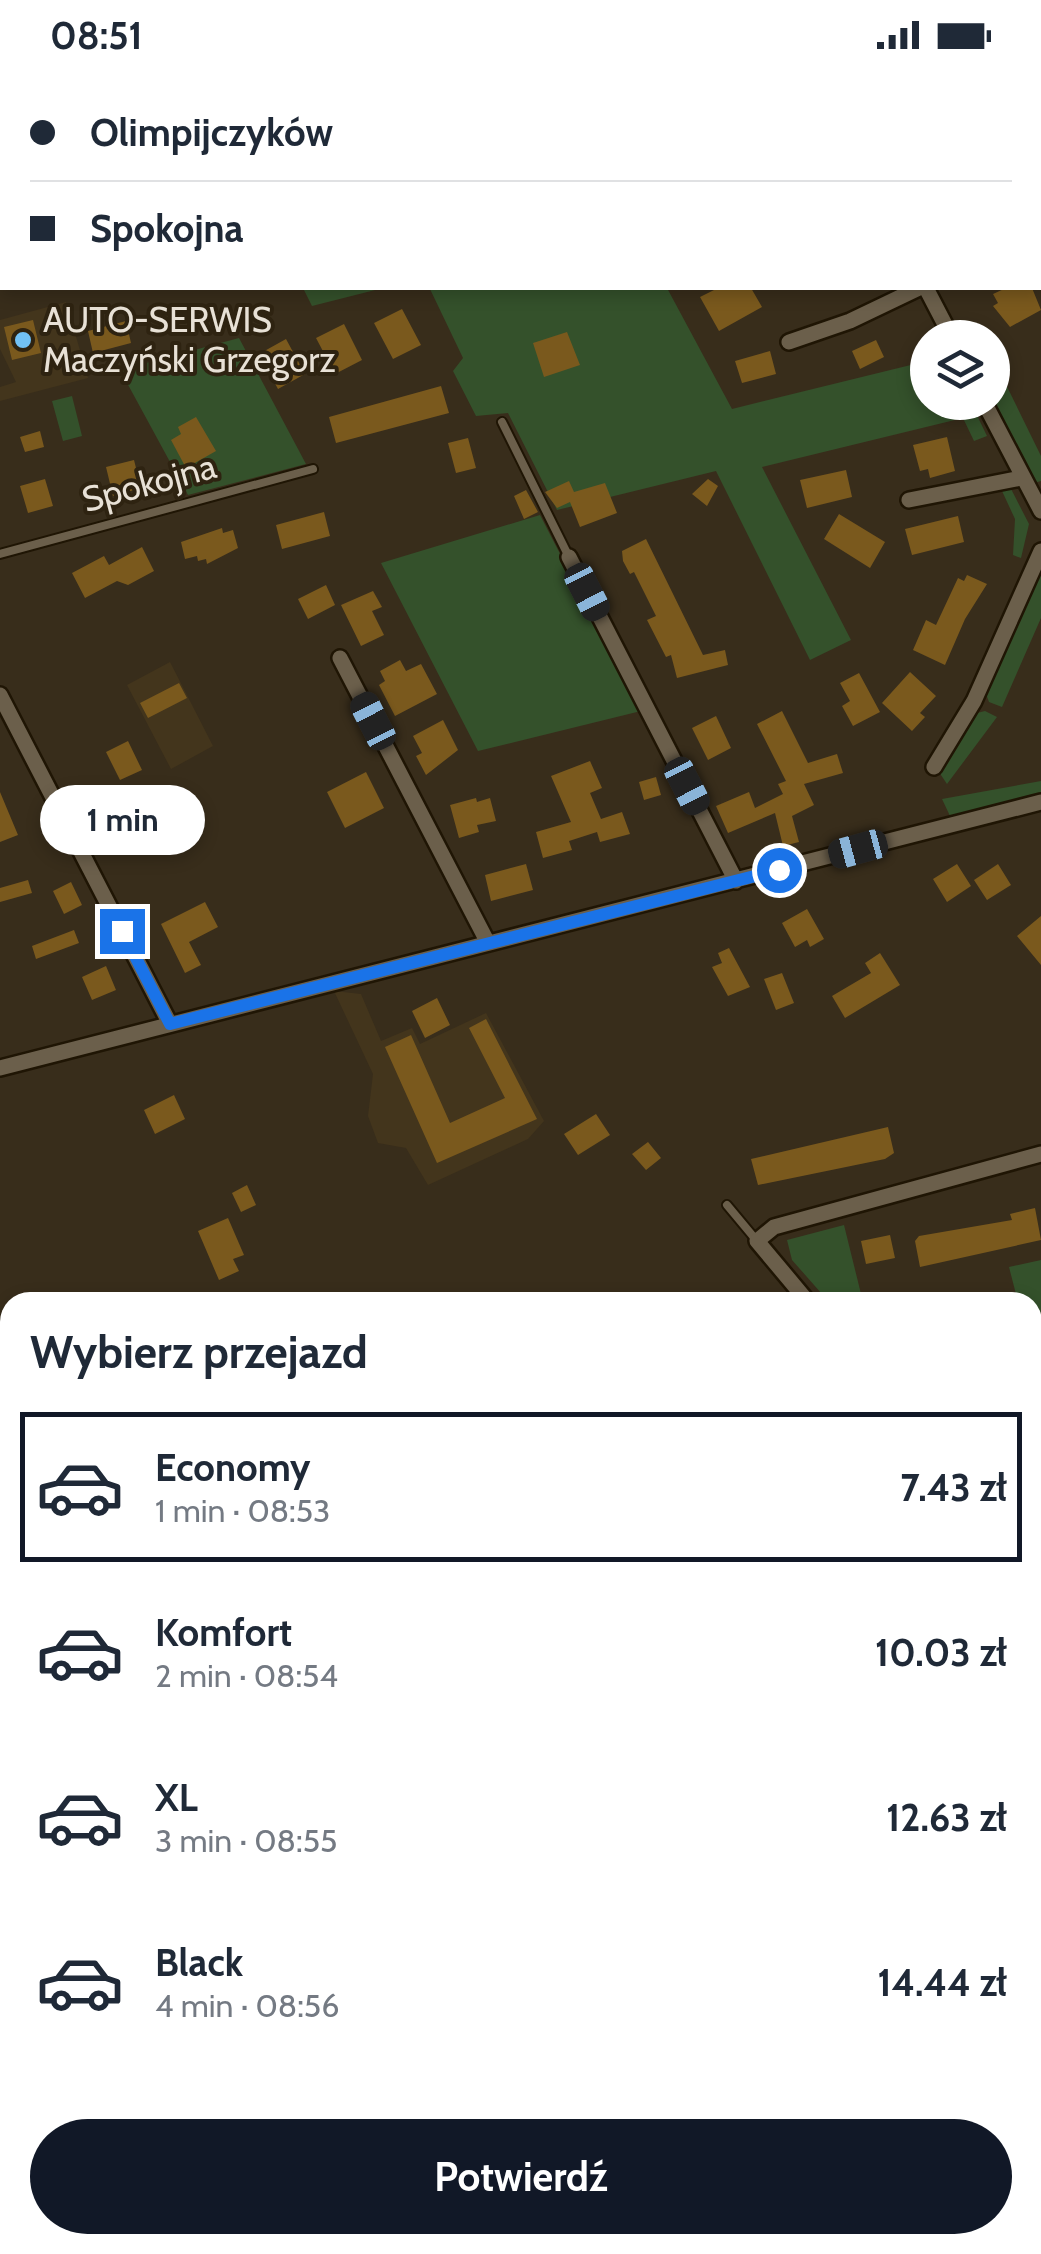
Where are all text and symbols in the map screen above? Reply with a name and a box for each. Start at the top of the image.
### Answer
text: 08:51 [50,12,143,59]
text: Olimpijczyków [90,109,333,156]
text: Spokojna [90,205,244,252]
place label: AUTO-SERWIS Maczyński Grzegorz [43,298,336,381]
map controls [910,320,1010,420]
button: layers [910,320,1010,420]
marker: AUTO-SERWIS Maczyński Grzegorz [12,329,34,351]
street label: Spokojna [77,444,221,521]
car [560,558,614,626]
car [346,687,400,755]
car [660,752,714,820]
callout: 1 min [39,786,204,856]
text: 1 min [86,800,159,839]
car [825,827,891,871]
route start [757,848,802,893]
route end [100,909,145,954]
text: Wybierz przejazd [30,1325,368,1379]
icon: car [35,1442,125,1532]
text: Economy [155,1444,310,1491]
text: 7.43 zł [900,1464,1007,1511]
text: 1 min · 08:53 [155,1491,330,1530]
icon: car [35,1607,125,1697]
text: Komfort [155,1609,292,1656]
text: 10.03 zł [875,1629,1007,1676]
text: 2 min · 08:54 [155,1656,338,1695]
icon: car [35,1772,125,1862]
text: XL [155,1774,198,1821]
text: 12.63 zł [886,1794,1007,1841]
text: 3 min · 08:55 [155,1821,337,1860]
icon: car [35,1937,125,2027]
text: Black [155,1939,243,1986]
text: 14.44 zł [877,1959,1007,2006]
text: 4 min · 08:56 [155,1986,339,2025]
button: Potwierdź [30,2119,1012,2234]

